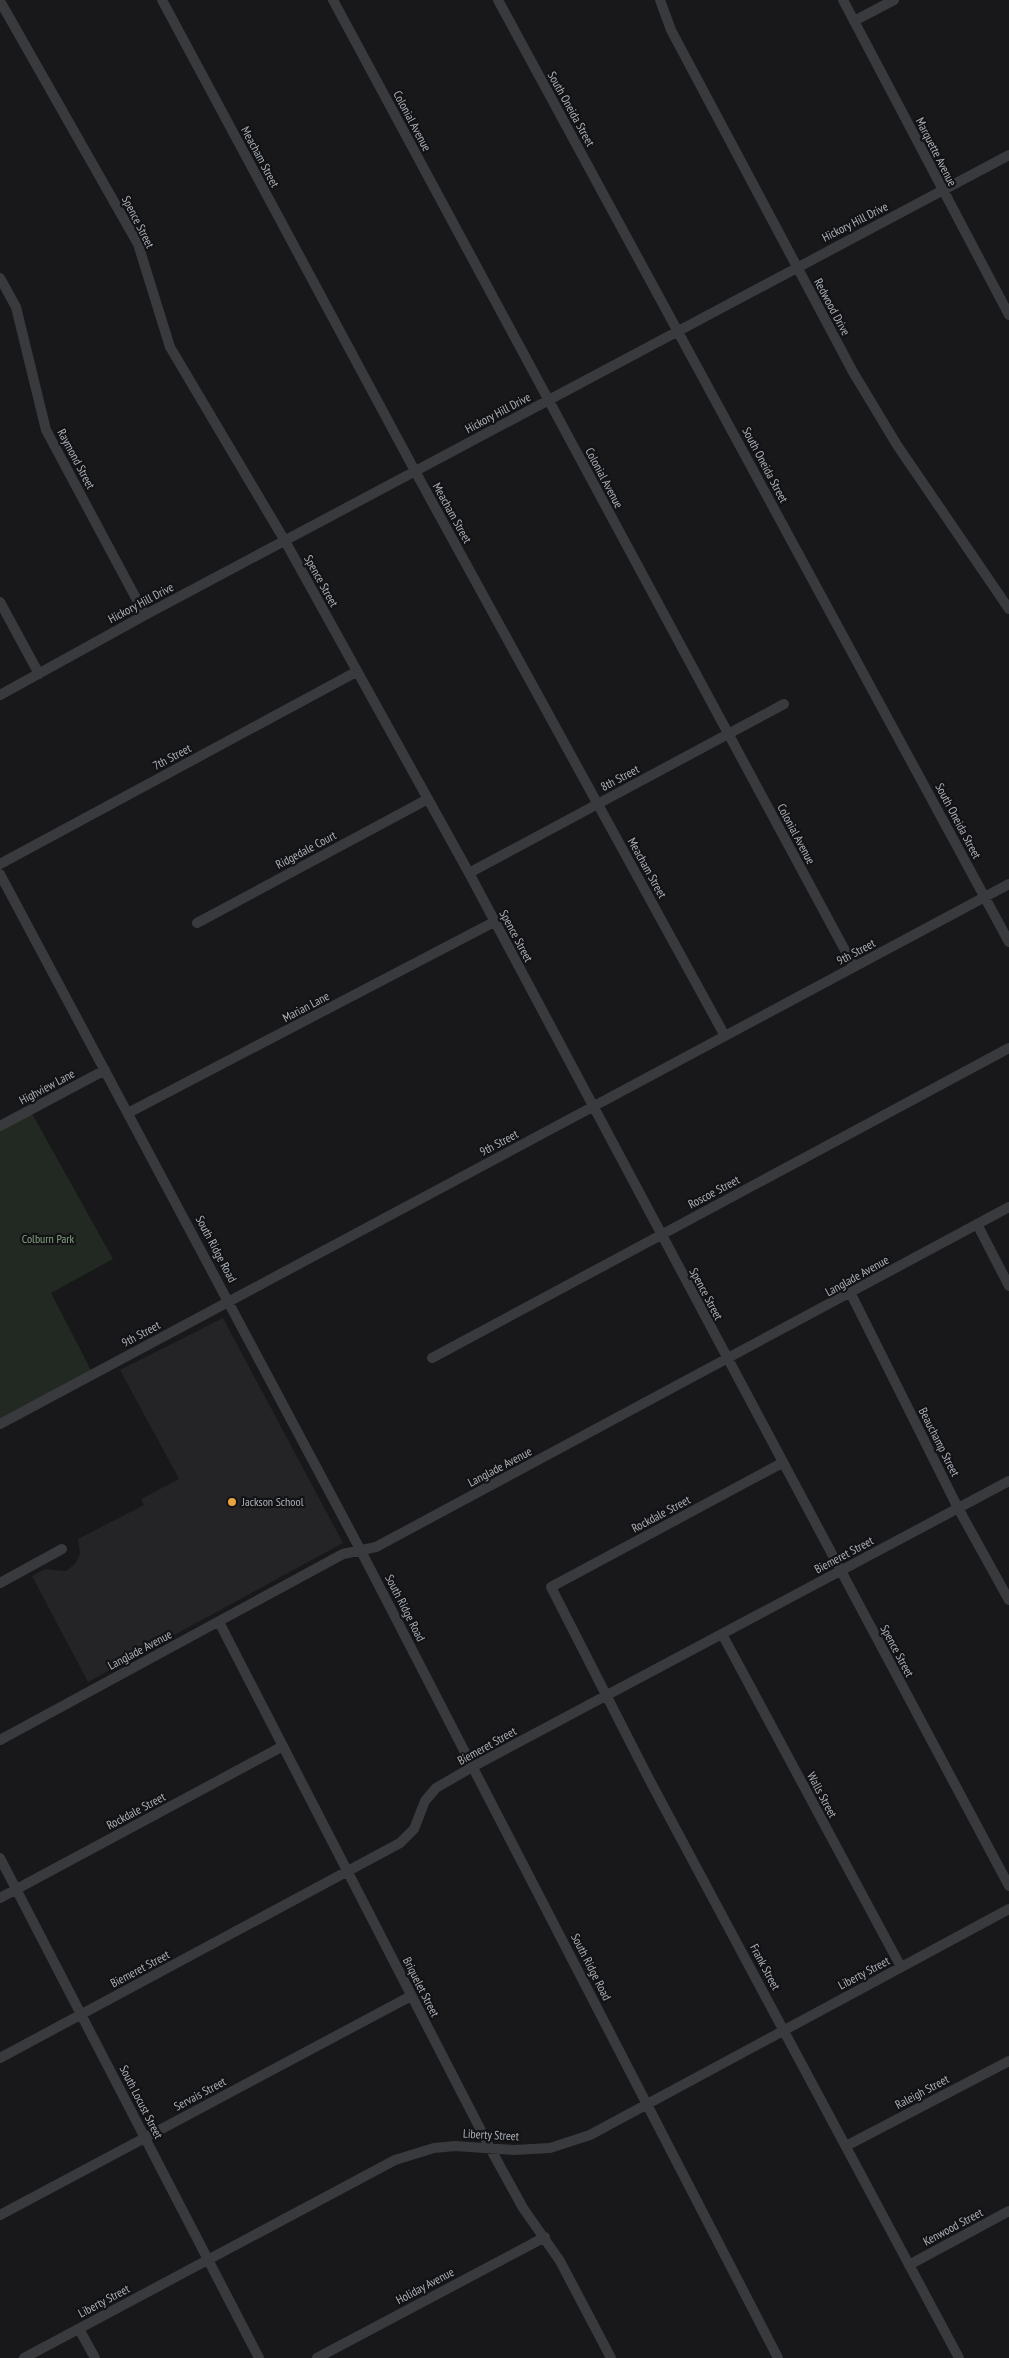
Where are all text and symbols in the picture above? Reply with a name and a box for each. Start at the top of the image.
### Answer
street label: South Oneida Street [545,69,599,149]
street label: Colonial Avenue [390,88,435,154]
street label: Marquette Avenue [913,115,960,189]
street label: Meacham Street [238,124,283,190]
street label: Spence Street [119,193,158,251]
street label: Hickory Hill Drive [819,199,890,245]
street label: Redwood Drive [811,276,854,338]
street label: Hickory Hill Drive [462,389,533,436]
street label: South Oneida Street [739,424,792,506]
street label: Raymond Street [54,426,99,492]
street label: Colonial Avenue [582,445,627,511]
street label: Meacham Street [430,480,476,546]
street label: Spence Street [301,552,342,610]
street label: Hickory Hill Drive [105,579,176,626]
street label: 7th Street [150,740,194,773]
street label: 8th Street [598,761,642,794]
street label: South Oneida Street [932,780,985,862]
street label: Colonial Avenue [774,801,819,867]
street label: Ridgedale Court [273,827,339,872]
street label: Meacham Street [625,835,671,901]
street label: Spence Street [496,907,537,965]
street label: 9th Street [834,935,878,968]
street label: Marian Lane [280,988,332,1025]
street label: Highview Lane [16,1066,77,1107]
street label: 9th Street [477,1126,521,1159]
street label: Roscoe Street [685,1171,743,1211]
street label: South Ridge Road [193,1213,240,1285]
park label: Colburn Park [22,1231,75,1246]
street label: Langlade Avenue [822,1252,891,1299]
street label: Spence Street [686,1265,727,1323]
street label: 9th Street [119,1317,163,1350]
street label: Beauchamp Street [916,1405,964,1479]
street label: Langlade Avenue [465,1443,534,1490]
street label: Rockdale Street [629,1491,693,1535]
place label: Jackson School [241,1494,304,1509]
marker: Jackson School [226,1496,238,1508]
street label: Biemeret Street [812,1532,877,1576]
street label: South Ridge Road [382,1572,429,1644]
street label: Spence Street [877,1622,918,1680]
street label: Langlade Avenue [105,1626,174,1673]
street label: Biemeret Street [455,1723,519,1768]
street label: Walls Street [804,1769,841,1821]
street label: Rockdale Street [104,1788,168,1832]
street label: South Ridge Road [568,1931,615,2003]
street label: Frank Street [747,1941,784,1993]
street label: Biemeret Street [108,1946,173,1990]
street label: Liberty Street [835,1952,893,1992]
street label: Briquelet Street [400,1954,443,2020]
street label: South Locust Street [116,2062,167,2142]
street label: Raleigh Street [892,2071,952,2112]
street label: Servais Street [171,2073,229,2114]
street label: Liberty Street [463,2126,520,2143]
street label: Kenwood Street [920,2204,986,2249]
street label: Holiday Avenue [393,2264,456,2307]
street label: Liberty Street [75,2280,133,2320]

